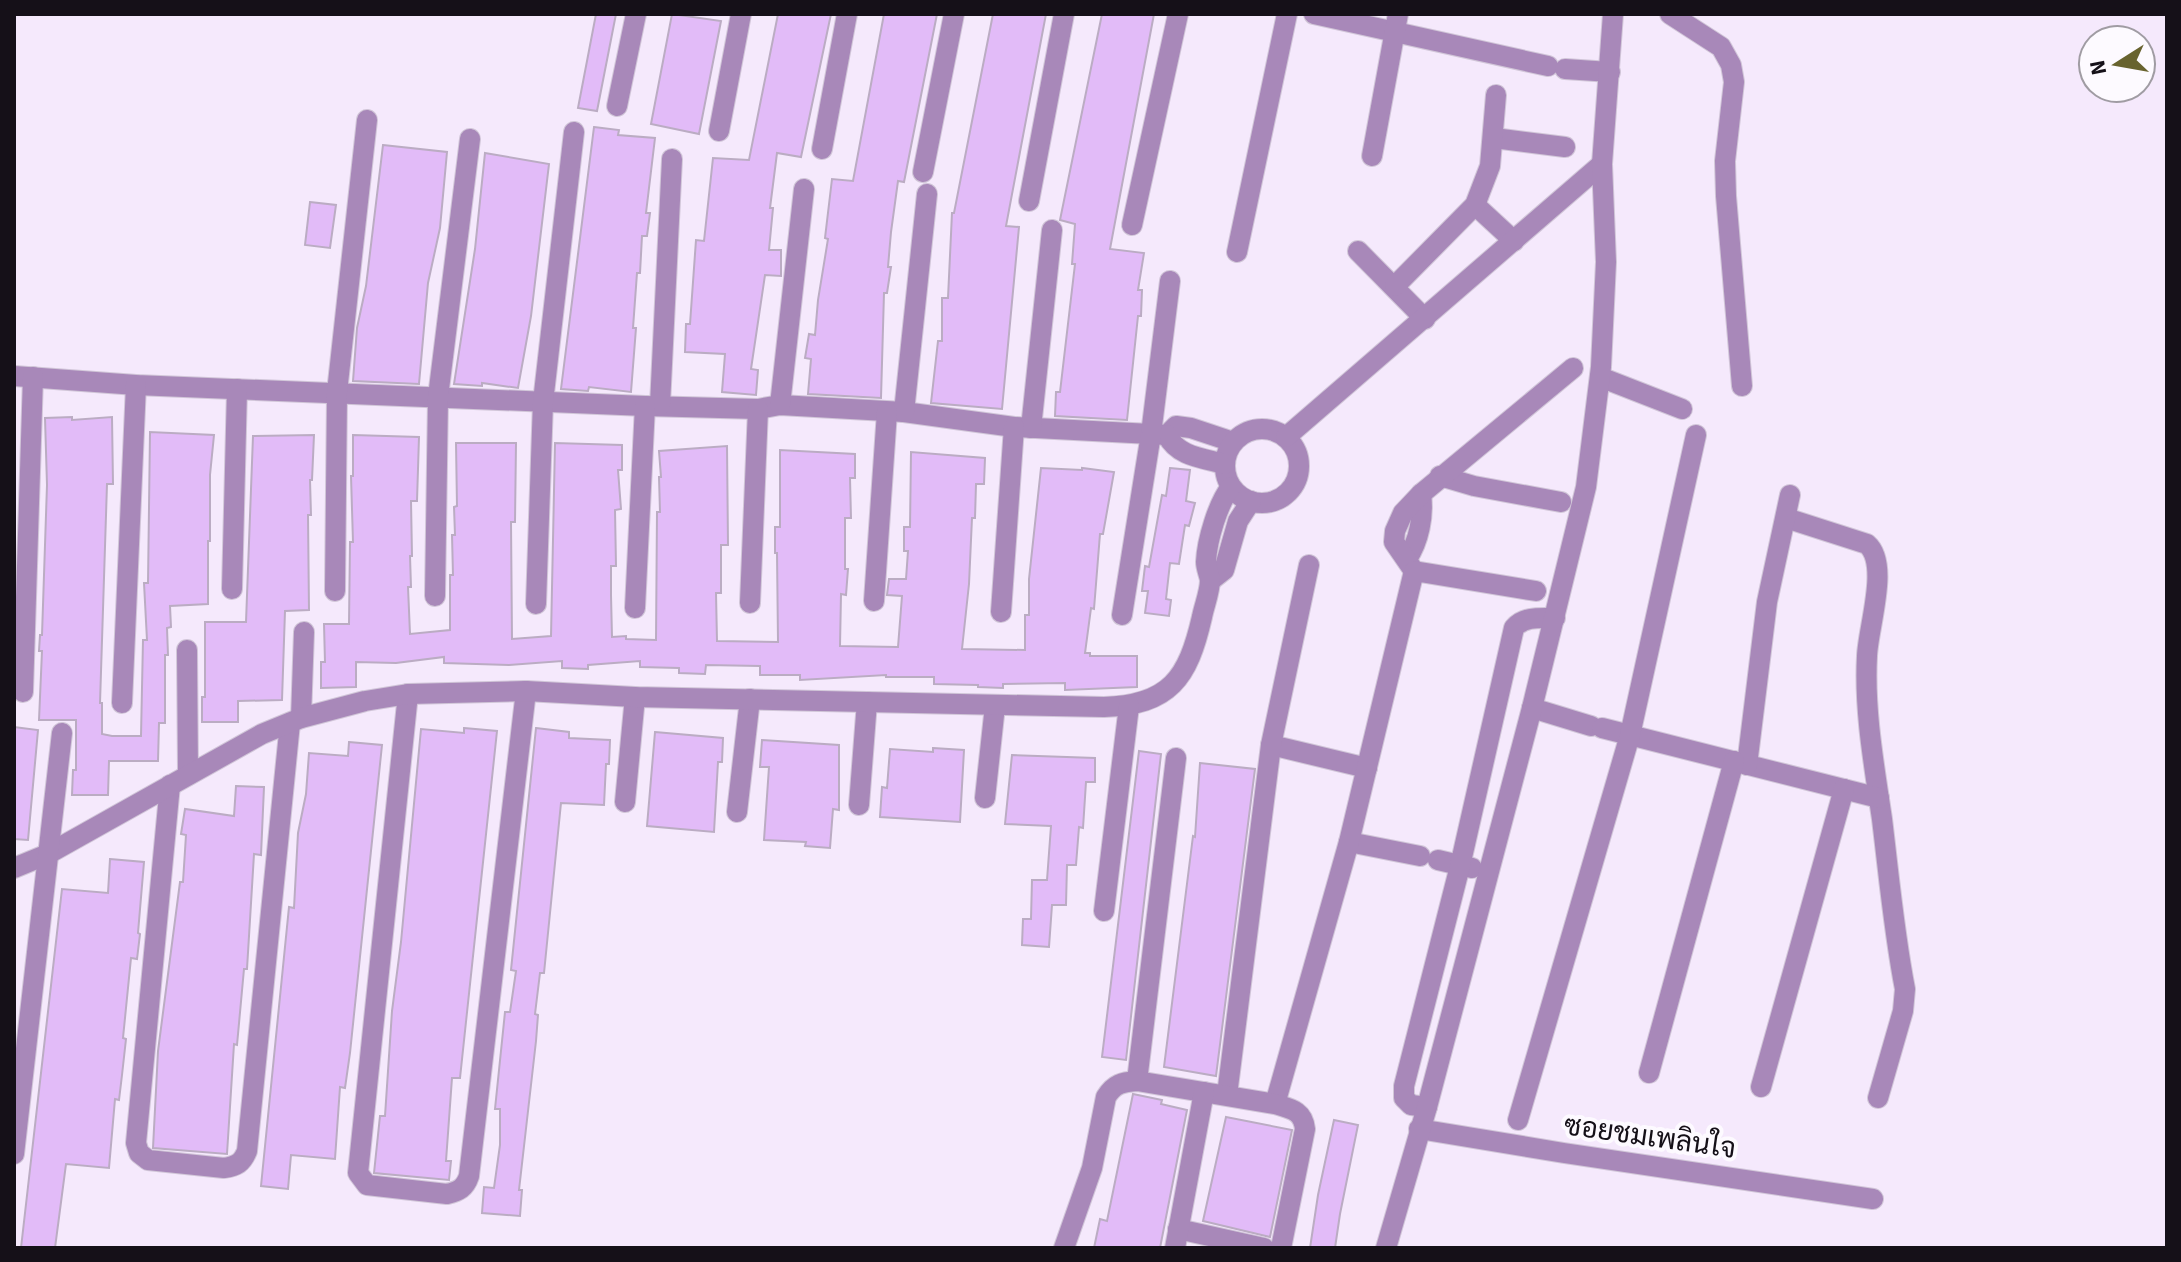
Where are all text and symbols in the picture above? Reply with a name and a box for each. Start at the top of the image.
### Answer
north arrow [2077,24,2157,104]
text: N [2081,57,2115,78]
street label: ซอยชมเพลินใจ [1562,1105,1738,1169]

